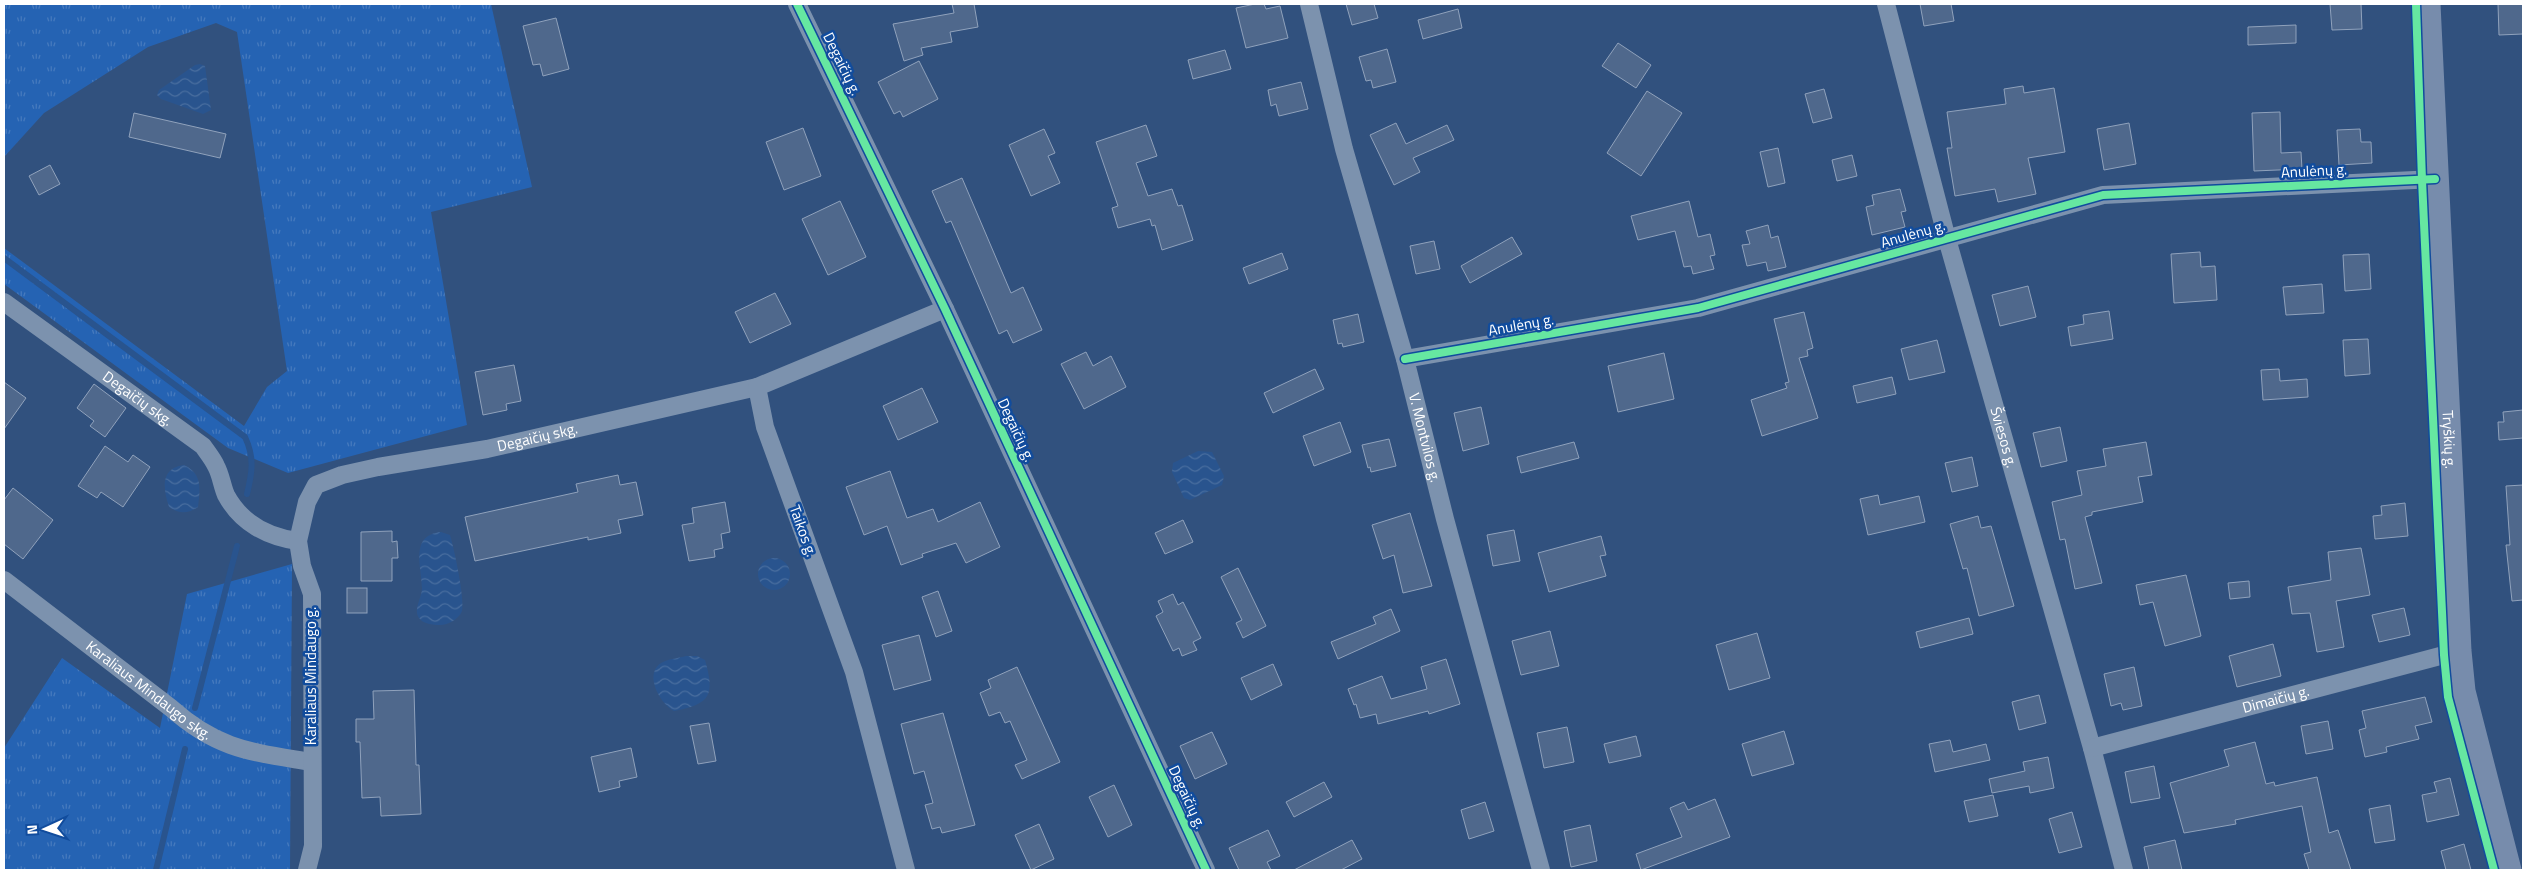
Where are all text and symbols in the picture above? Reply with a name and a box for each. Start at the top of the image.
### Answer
street label: Degaičių g. [817,28,868,99]
street label: Anulėnų g. [2280,157,2348,184]
street label: Anulėnų g. [1878,213,1948,254]
street label: Anulėnų g. [1486,307,1556,342]
street label: Degaičių skg. [98,365,178,432]
street label: V. Montvilos g. [1403,390,1447,485]
street label: Degaičių g. [992,394,1041,465]
street label: Šviesos g. [1984,404,2024,470]
street label: Tryškių g. [2436,410,2462,469]
street label: Degaičių skg. [495,417,580,457]
street label: Taikos g. [784,502,823,560]
street label: Karaliaus Mindaugo g. [299,607,322,745]
street label: Karaliaus Mindaugo skg. [81,635,216,746]
street label: Dimaičių g. [2240,679,2312,719]
street label: Degaičių g. [1163,761,1212,832]
north arrow [20,804,70,854]
text: N [21,824,42,835]

